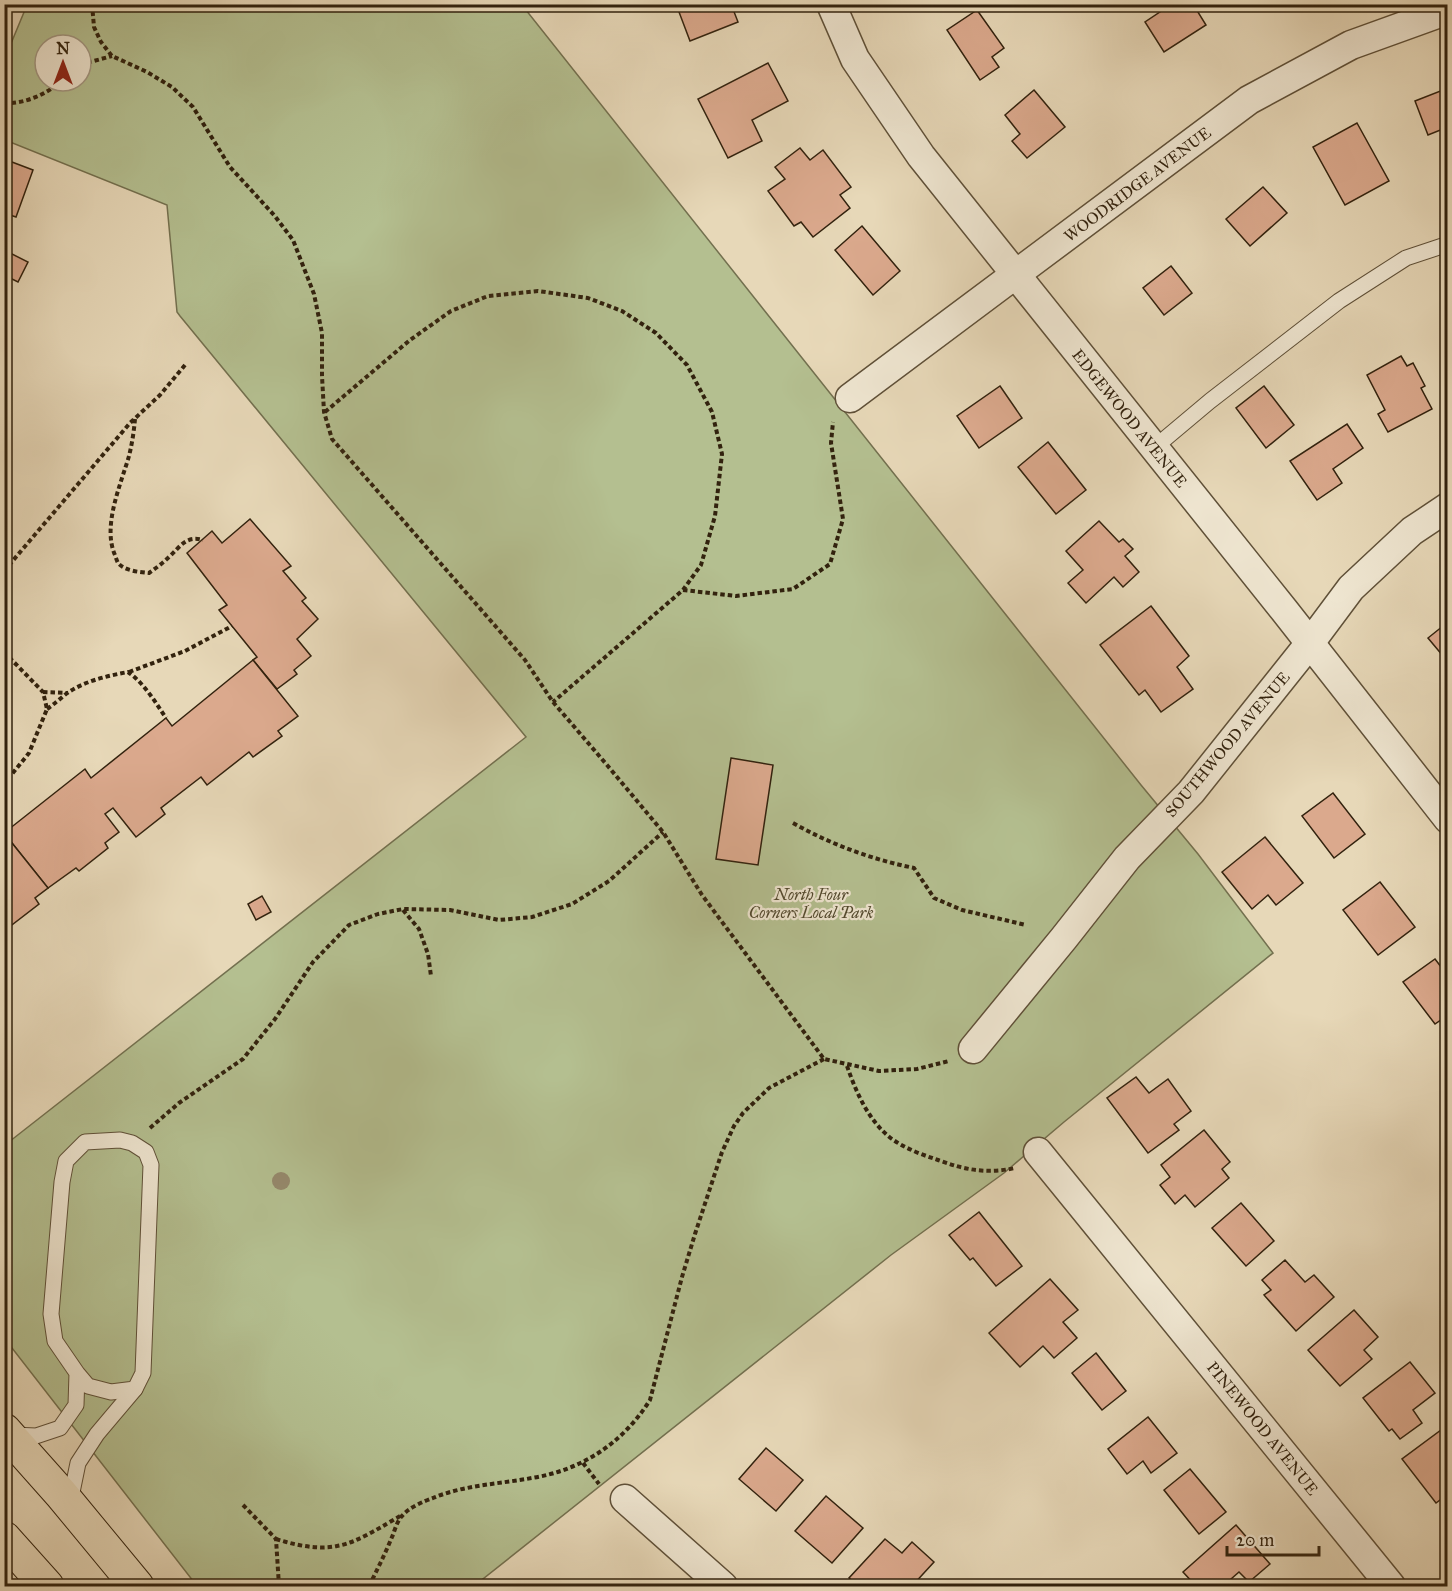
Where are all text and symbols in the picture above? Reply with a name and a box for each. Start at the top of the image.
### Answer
north arrow [33,33,93,93]
text: N [56,39,70,58]
street label: WOODRIDGE AVENUE [1060,123,1214,246]
street label: EDGEWOOD AVENUE [1068,345,1191,491]
street label: SOUTHWOOD AVENUE [1161,668,1294,821]
park label: North Four Corners Local Park [749,885,873,922]
street label: PINEWOOD AVENUE [1203,1358,1322,1499]
scale bar [1227,1519,1318,1557]
text: 20 m [1236,1529,1274,1551]

